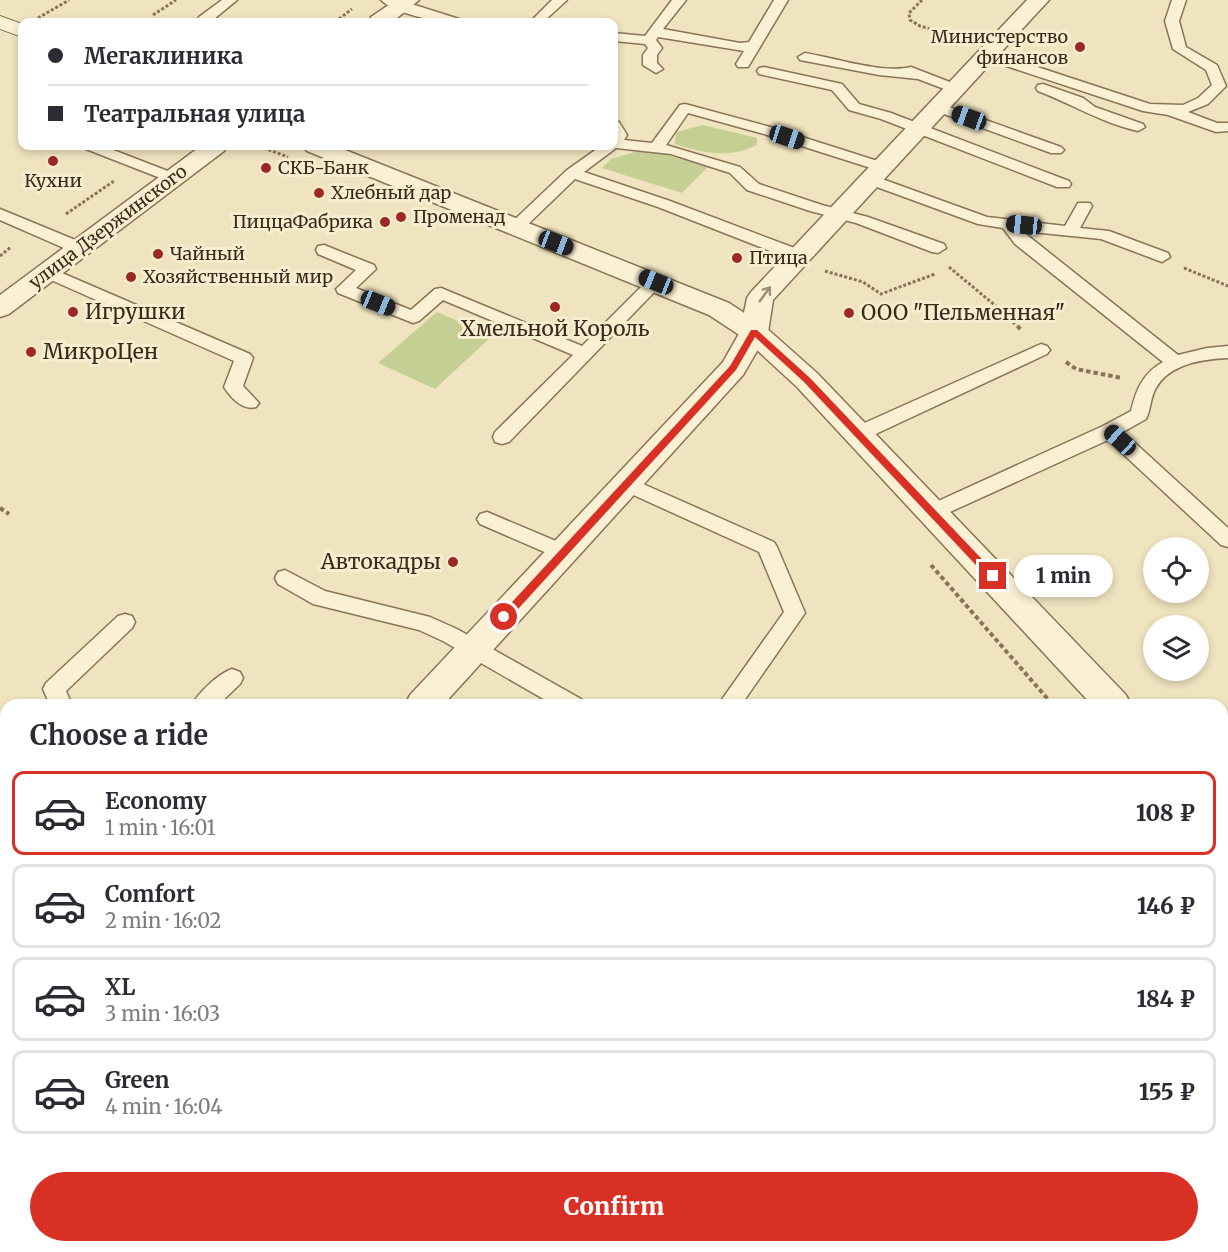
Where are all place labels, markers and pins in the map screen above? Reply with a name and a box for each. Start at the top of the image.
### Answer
place label: Министерство финансов [931,25,1068,69]
marker: Министерство финансов [1073,40,1087,54]
marker: Кухни [46,154,60,168]
place label: СКБ-Банк [278,156,369,179]
marker: СКБ-Банк [259,161,273,175]
place label: Кухни [24,169,82,192]
place label: Хлебный дар [331,181,451,204]
marker: Хлебный дар [312,186,326,200]
place label: Променад [413,205,506,228]
place label: ПиццаФабрика [233,210,373,233]
marker: Променад [394,210,408,224]
marker: ПиццаФабрика [378,215,392,229]
place label: Чайный [170,242,245,265]
place label: Птица [749,246,808,269]
marker: Чайный [151,247,165,261]
marker: Птица [730,251,744,265]
place label: Хозяйственный мир [143,265,333,288]
marker: Хозяйственный мир [124,270,138,284]
place label: Игрушки [85,298,186,325]
place label: ООО "Пельменная" [861,299,1065,326]
marker: Хмельной Король [548,300,562,314]
marker: Игрушки [66,305,80,319]
marker: ООО "Пельменная" [842,306,856,320]
place label: Хмельной Король [460,315,650,342]
place label: МикроЦен [43,338,158,365]
marker: МикроЦен [24,345,38,359]
place label: Автокадры [320,548,441,575]
marker: Автокадры [446,555,460,569]

